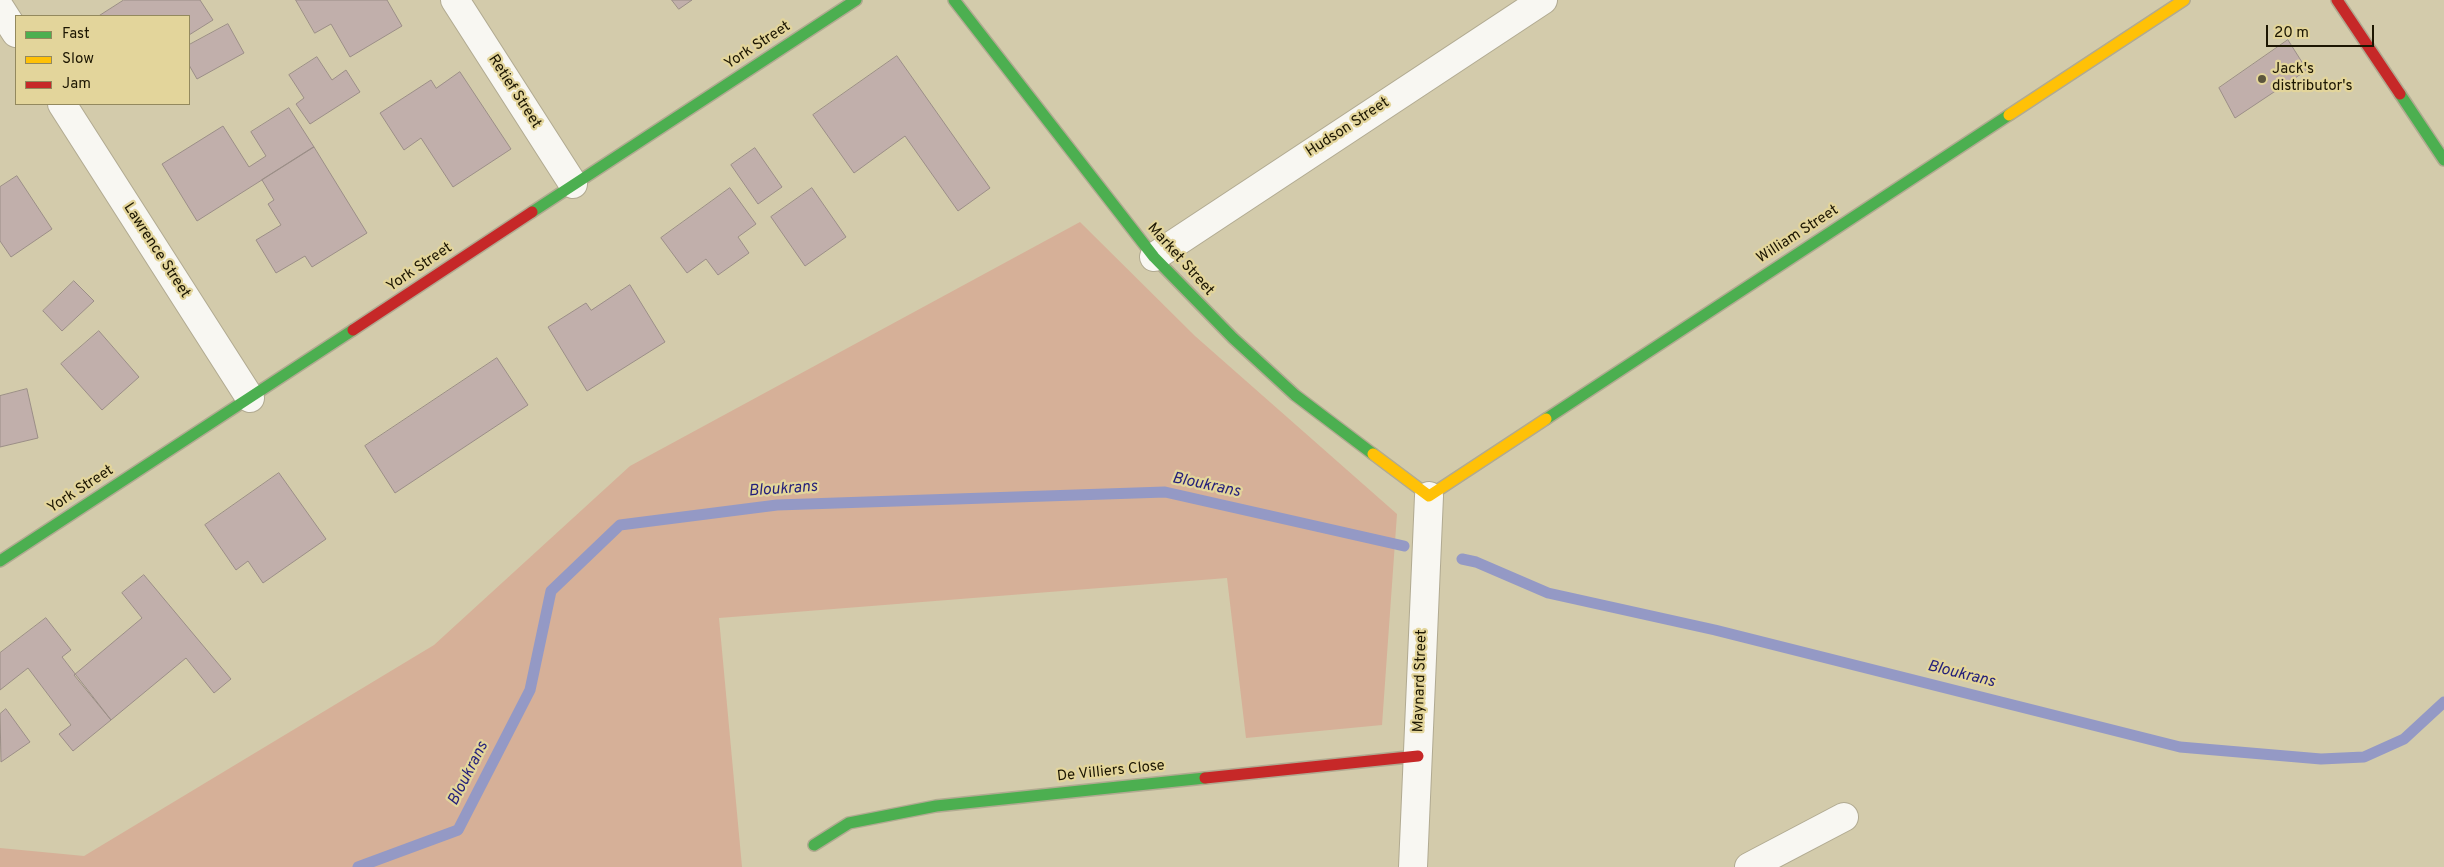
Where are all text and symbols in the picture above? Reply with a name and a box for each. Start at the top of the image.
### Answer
legend [15,15,190,105]
scale bar [2269,15,2376,47]
street label: York Street [722,18,794,74]
text: 20 m [2274,24,2309,43]
text: Fast [62,25,90,44]
text: Slow [62,50,94,69]
street label: Retief Street [483,52,545,132]
place label: Jack's distributor's [2272,61,2353,96]
marker: Jack's distributor's [2256,73,2268,85]
text: Jam [62,75,91,94]
street label: Hudson Street [1303,94,1393,162]
street label: Lawrence Street [119,200,193,302]
street label: William Street [1754,202,1842,268]
street label: Market Street [1143,220,1217,300]
street label: York Street [384,240,456,296]
street label: York Street [45,462,117,518]
water label: Bloukrans [1170,469,1242,503]
water label: Bloukrans [748,478,818,502]
street label: Maynard Street [1410,629,1432,733]
water label: Bloukrans [1925,657,1997,693]
water label: Bloukrans [445,739,493,809]
street label: De Villiers Close [1056,757,1166,787]

